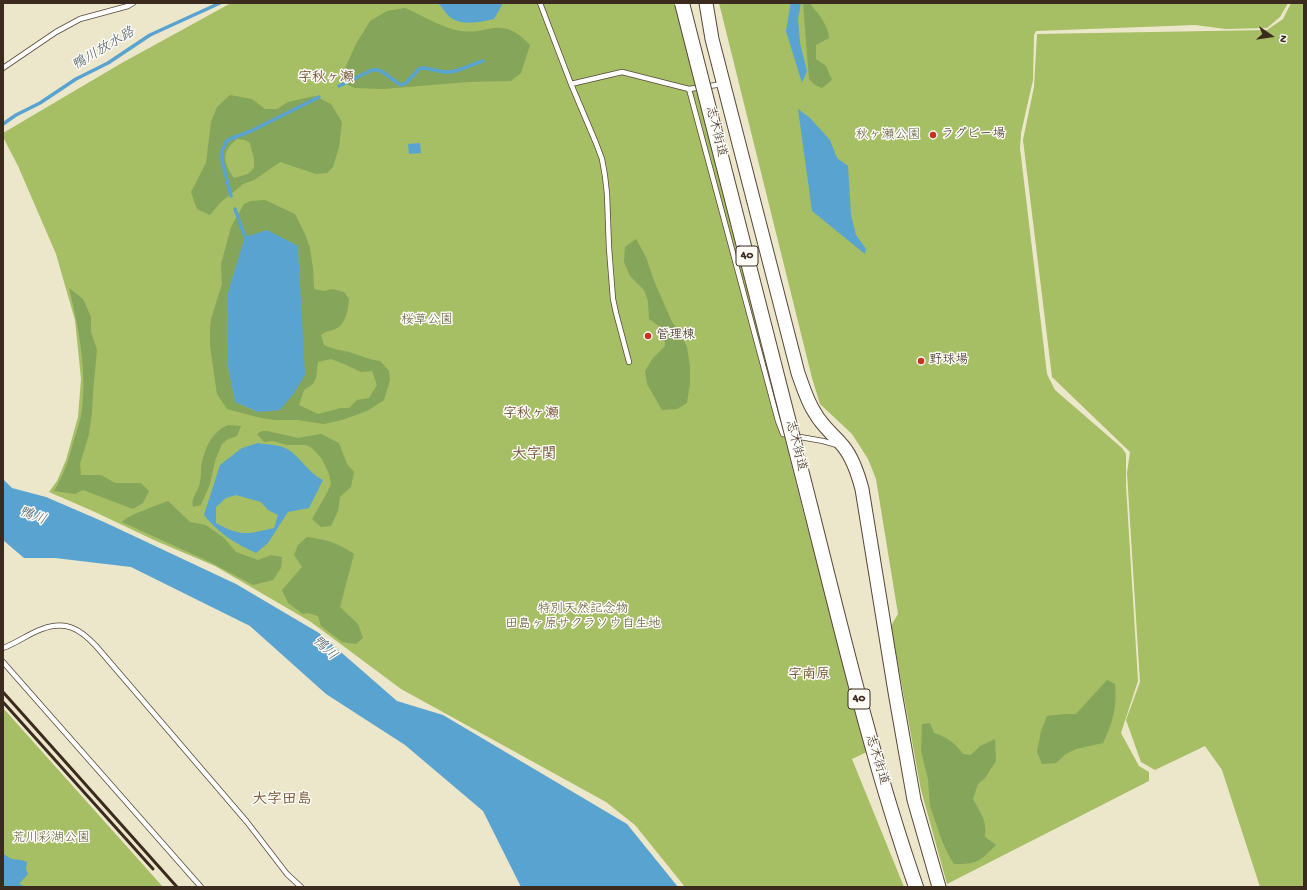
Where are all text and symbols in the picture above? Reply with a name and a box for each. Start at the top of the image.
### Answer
north arrow [1251,16,1291,56]
water label: 鴨川放水路 [70,25,138,75]
text: N [1276,34,1289,44]
district label: 字秋ヶ瀬 [298,71,354,87]
street label: 志木街道 [701,105,729,159]
place label: ラグビー場 [941,127,1005,143]
park label: 秋ヶ瀬公園 [856,128,920,144]
marker: ラグビー場 [928,130,938,140]
road number: 40 [736,246,758,266]
park label: 桜草公園 [401,313,453,329]
place label: 管理棟 [656,328,695,344]
marker: 管理棟 [643,331,653,341]
place label: 野球場 [929,353,968,369]
marker: 野球場 [916,356,926,366]
district label: 字秋ヶ瀬 [503,407,559,423]
street label: 志木街道 [781,419,809,473]
district label: 大字関 [512,447,556,465]
water label: 鴨川 [16,504,48,530]
park label: 特別天然記念物 田島ヶ原サクラソウ自生地 [505,602,661,633]
water label: 鴨川 [308,633,340,665]
district label: 字南原 [788,668,830,684]
road number: 40 [848,689,870,709]
street label: 志木街道 [861,733,891,787]
district label: 大字田島 [252,792,312,810]
park label: 荒川彩湖公園 [12,831,90,847]

